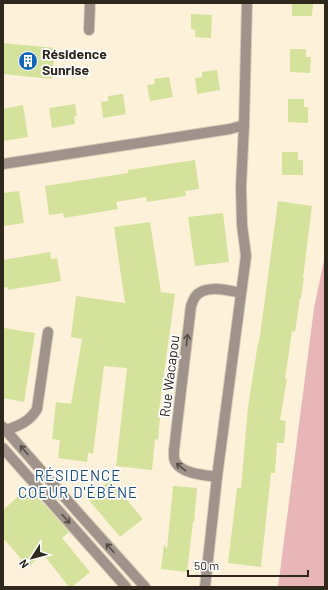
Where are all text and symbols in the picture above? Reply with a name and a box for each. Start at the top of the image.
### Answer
place label: Résidence Sunrise [42,45,107,78]
building icon: Résidence Sunrise [17,50,39,72]
street label: Rue Wacapou [156,334,182,418]
one-way arrow [183,334,191,347]
one-way arrow [19,445,28,455]
one-way arrow [176,462,186,471]
district label: RÉSIDENCE COEUR D'ÉBÈNE [18,466,138,501]
one-way arrow [61,514,71,524]
north arrow [12,538,52,578]
one-way arrow [105,542,114,553]
scale bar [188,552,308,578]
text: N [16,557,31,571]
text: 50 m [194,558,219,572]

